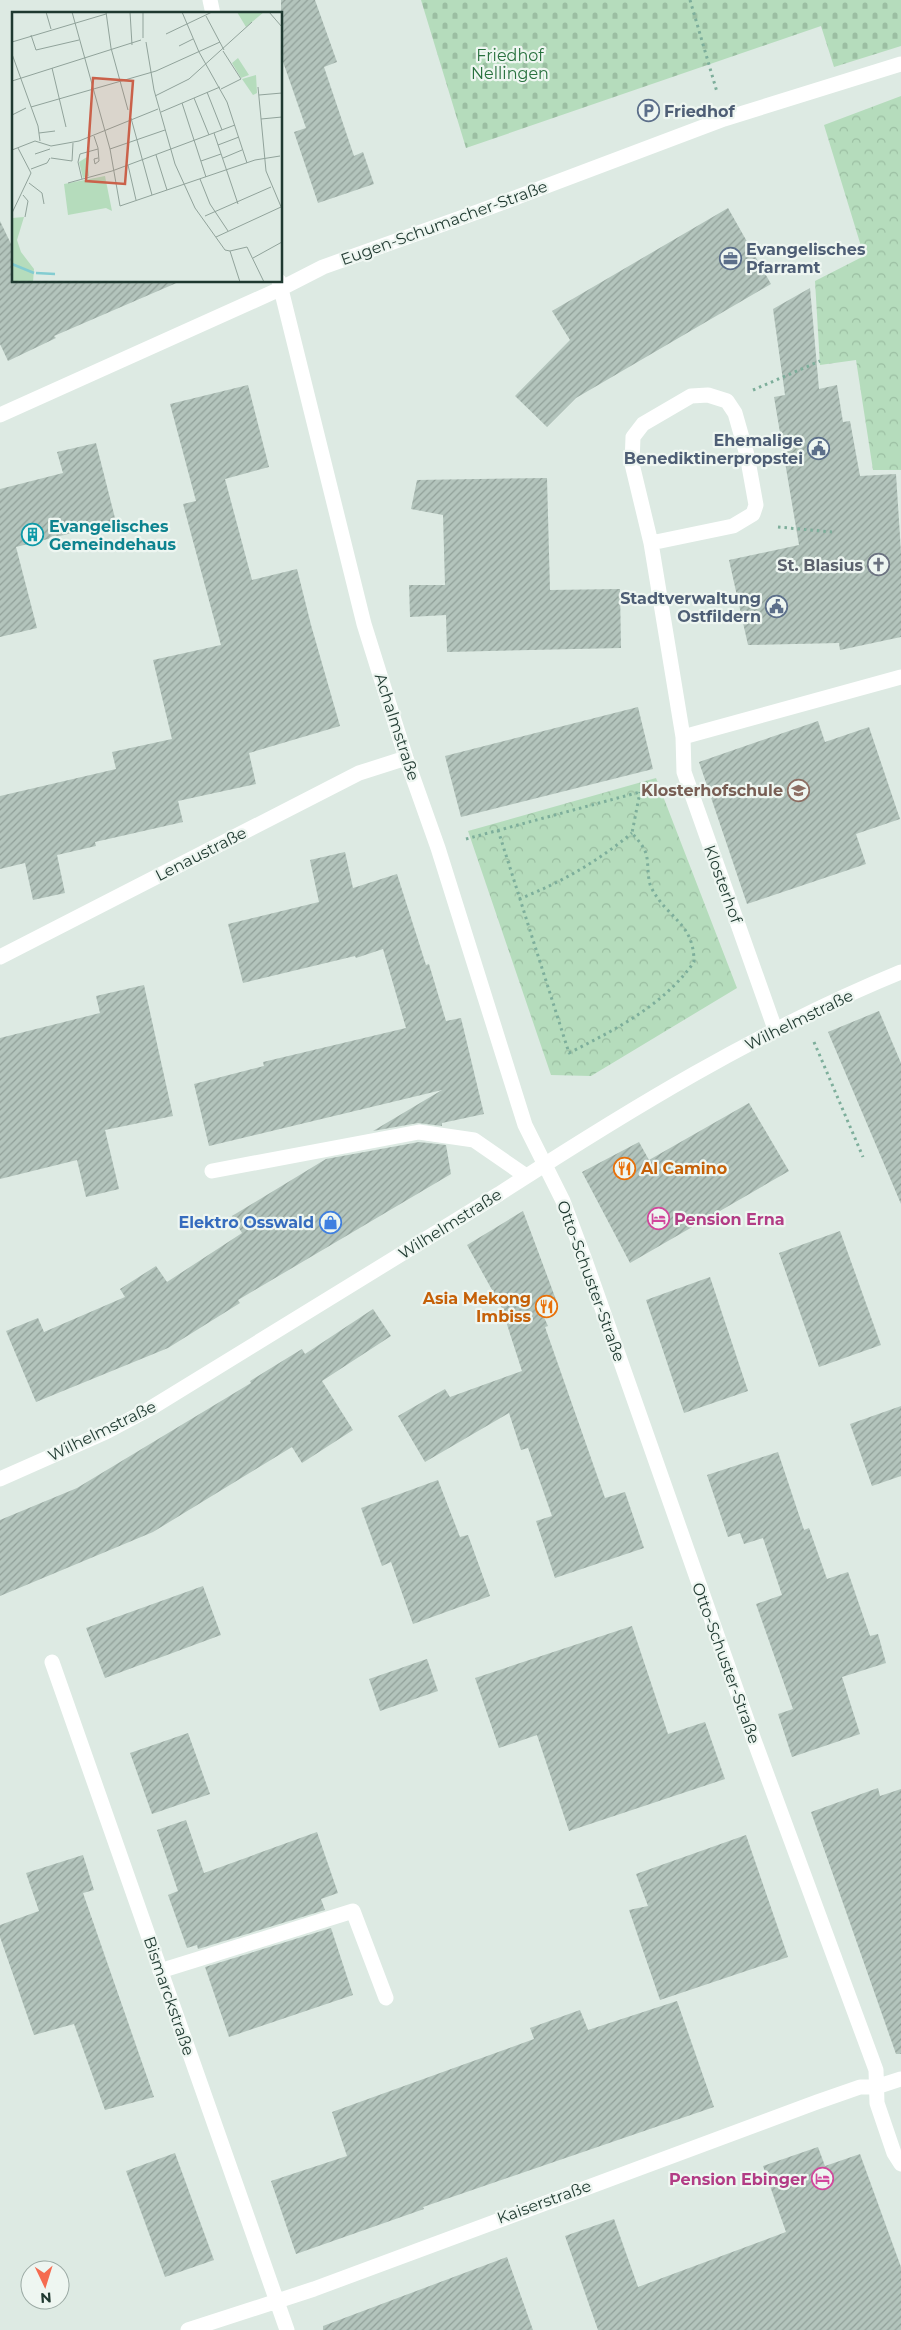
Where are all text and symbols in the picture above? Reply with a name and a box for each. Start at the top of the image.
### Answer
inset map [12,12,282,282]
park label: Friedhof Nellingen [471,46,549,83]
parking icon: Friedhof [636,99,660,123]
place label: Friedhof [664,102,735,121]
street label: Eugen-Schumacher-Straße [338,177,550,269]
place label: Evangelisches Pfarramt [746,240,866,277]
office icon: Evangelisches Pfarramt [718,246,742,270]
place label: Ehemalige Benediktinerpropstei [624,431,803,468]
public building icon: Ehemalige Benediktinerpropstei [807,437,831,461]
place label: Evangelisches Gemeindehaus [49,517,176,554]
building icon: Evangelisches Gemeindehaus [21,523,45,547]
church icon: St. Blasius [867,553,891,577]
place label: St. Blasius [777,556,863,575]
place label: Stadtverwaltung Ostfildern [620,589,761,626]
public building icon: Stadtverwaltung Ostfildern [765,595,789,619]
street label: Achalmstraße [371,671,423,783]
school or university icon: Klosterhofschule [787,778,811,802]
place label: Klosterhofschule [641,781,783,800]
street label: Lenaustraße [152,823,250,885]
street label: Klosterhof [700,842,746,926]
street label: Wilhelmstraße [742,986,856,1054]
restaurant icon: Al Camino [613,1156,637,1180]
place label: Al Camino [640,1159,727,1178]
street label: Wilhelmstraße [395,1185,505,1263]
street label: Otto-Schuster-Straße [553,1198,629,1364]
hotel icon: Pension Erna [646,1207,670,1231]
shop icon: Elektro Osswald [318,1210,342,1234]
place label: Pension Erna [674,1210,785,1229]
place label: Elektro Osswald [178,1213,314,1232]
place label: Asia Mekong Imbiss [422,1289,531,1326]
restaurant icon: Asia Mekong Imbiss [535,1295,559,1319]
street label: Wilhelmstraße [45,1397,159,1465]
street label: Otto-Schuster-Straße [688,1580,764,1746]
street label: Bismarckstraße [140,1934,198,2058]
hotel icon: Pension Ebinger [811,2167,835,2191]
place label: Pension Ebinger [669,2170,807,2189]
street label: Kaiserstraße [494,2176,594,2228]
north arrow [20,2260,70,2310]
text: N [40,2289,52,2307]

